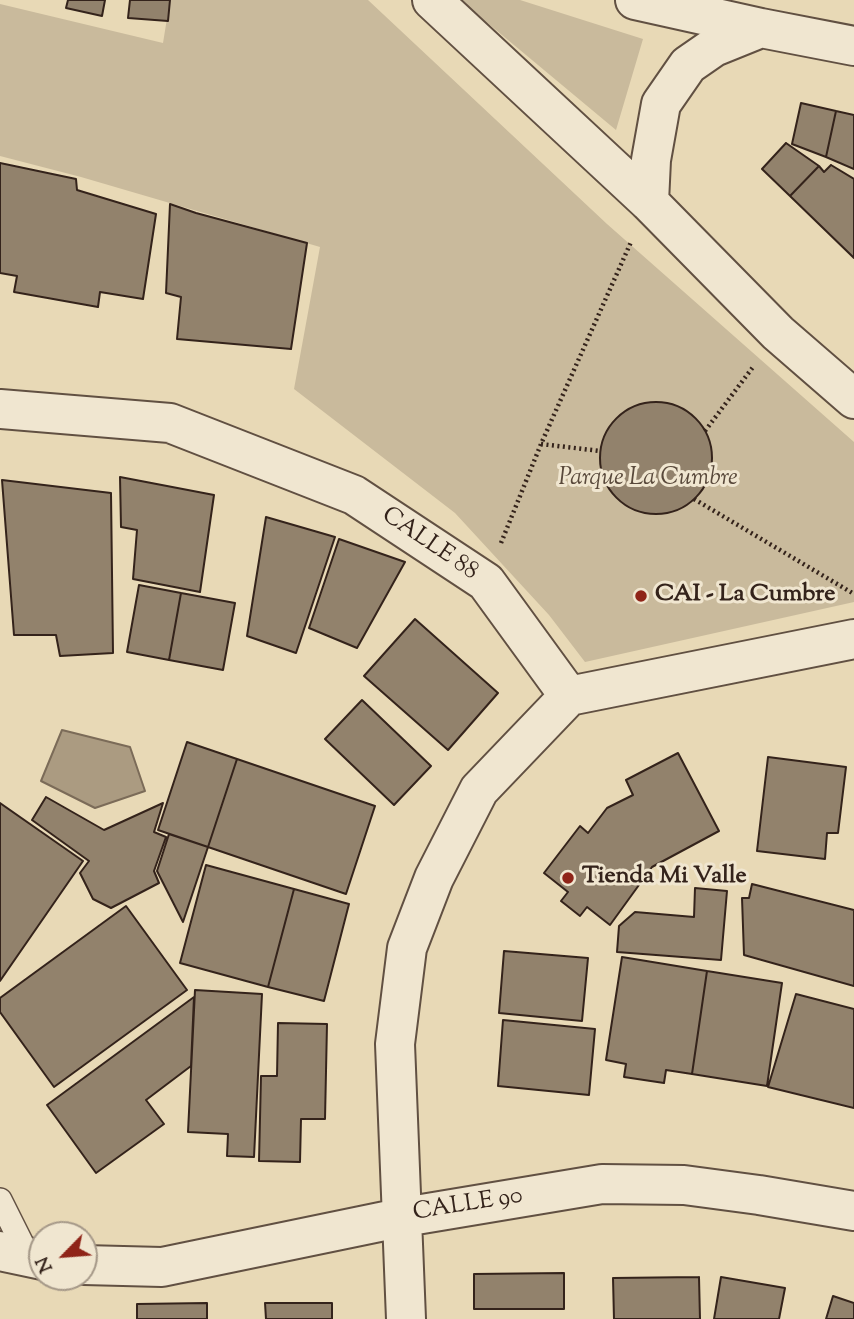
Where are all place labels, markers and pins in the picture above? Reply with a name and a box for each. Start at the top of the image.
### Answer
place label: CAI - La Cumbre [655,582,835,610]
marker: CAI - La Cumbre [633,588,649,604]
place label: Tienda Mi Valle [582,864,747,892]
marker: Tienda Mi Valle [560,870,576,886]

